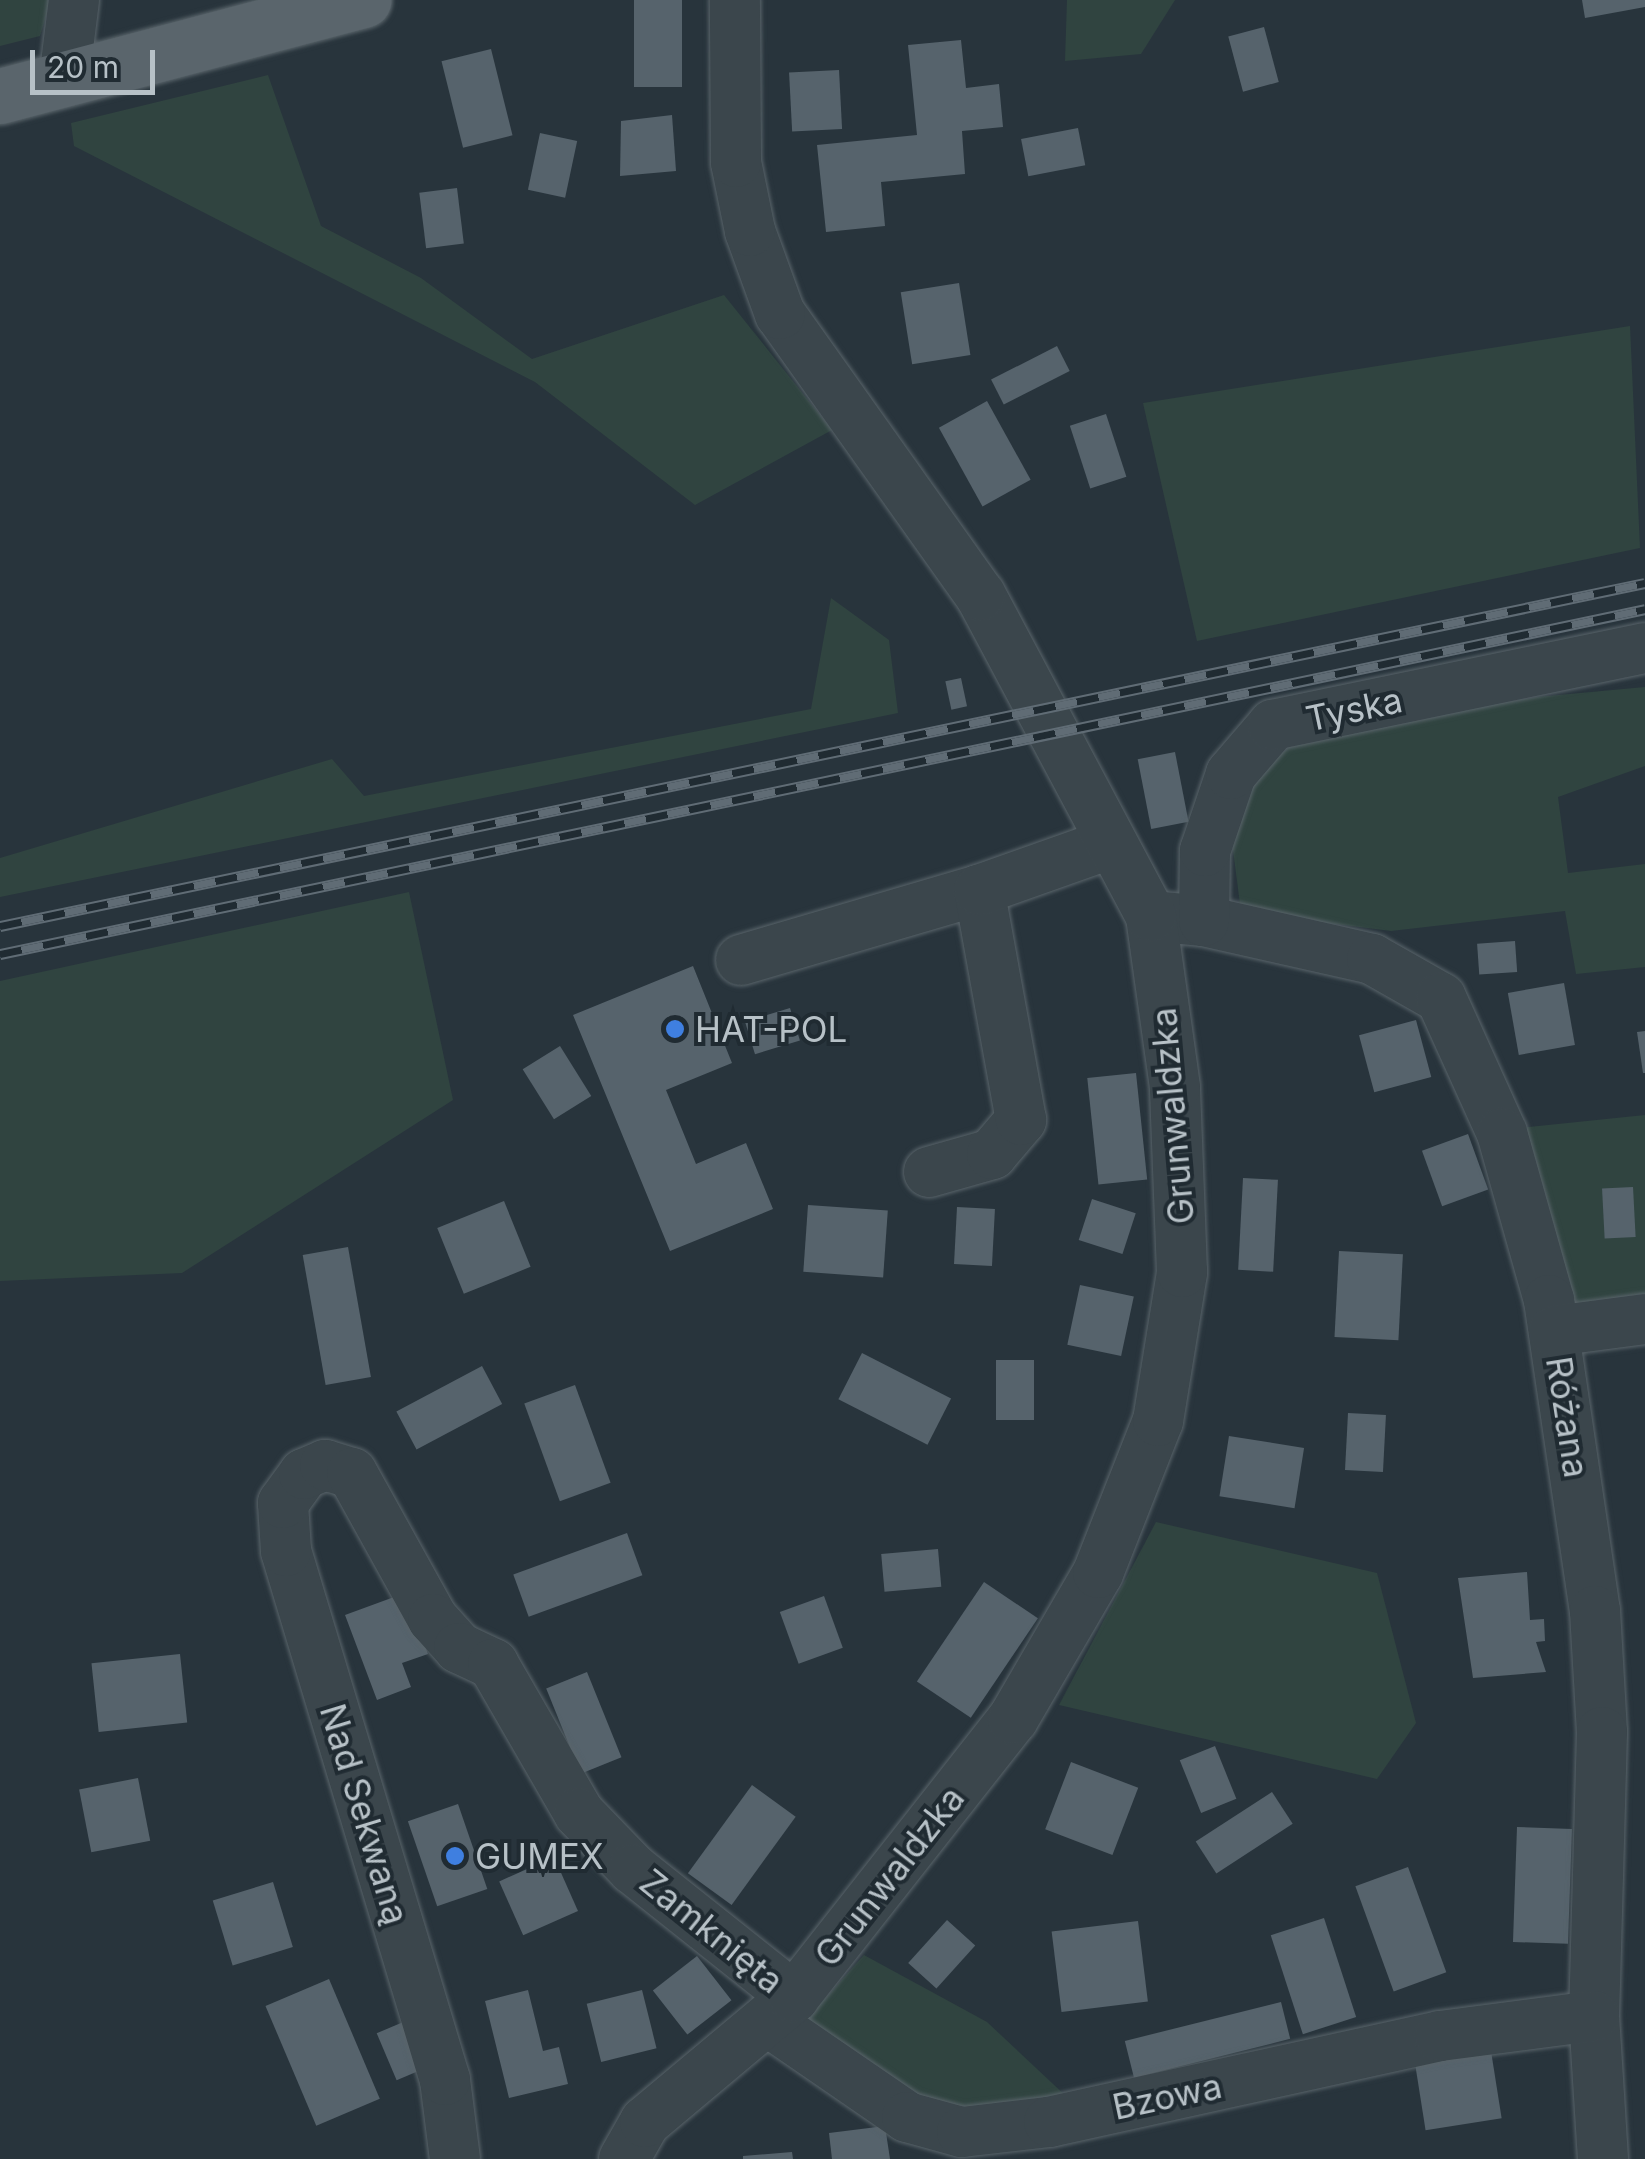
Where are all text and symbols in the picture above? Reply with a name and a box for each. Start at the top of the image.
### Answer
scale bar [35,30,160,92]
text: 20 m [47,49,119,85]
street label: Tyska [1302,678,1406,740]
street label: Grunwaldzka [1142,1006,1202,1226]
place label: HAT-POL [695,1008,847,1050]
marker: HAT-POL [664,1018,686,1040]
street label: Różana [1538,1354,1598,1480]
street label: Nad Sekwaną [312,1699,418,1929]
street label: Grunwaldzka [806,1778,972,1974]
place label: GUMEX [475,1835,604,1877]
marker: GUMEX [444,1845,466,1867]
street label: Zamknięta [632,1860,792,2002]
street label: Bzowa [1109,2064,1225,2128]

